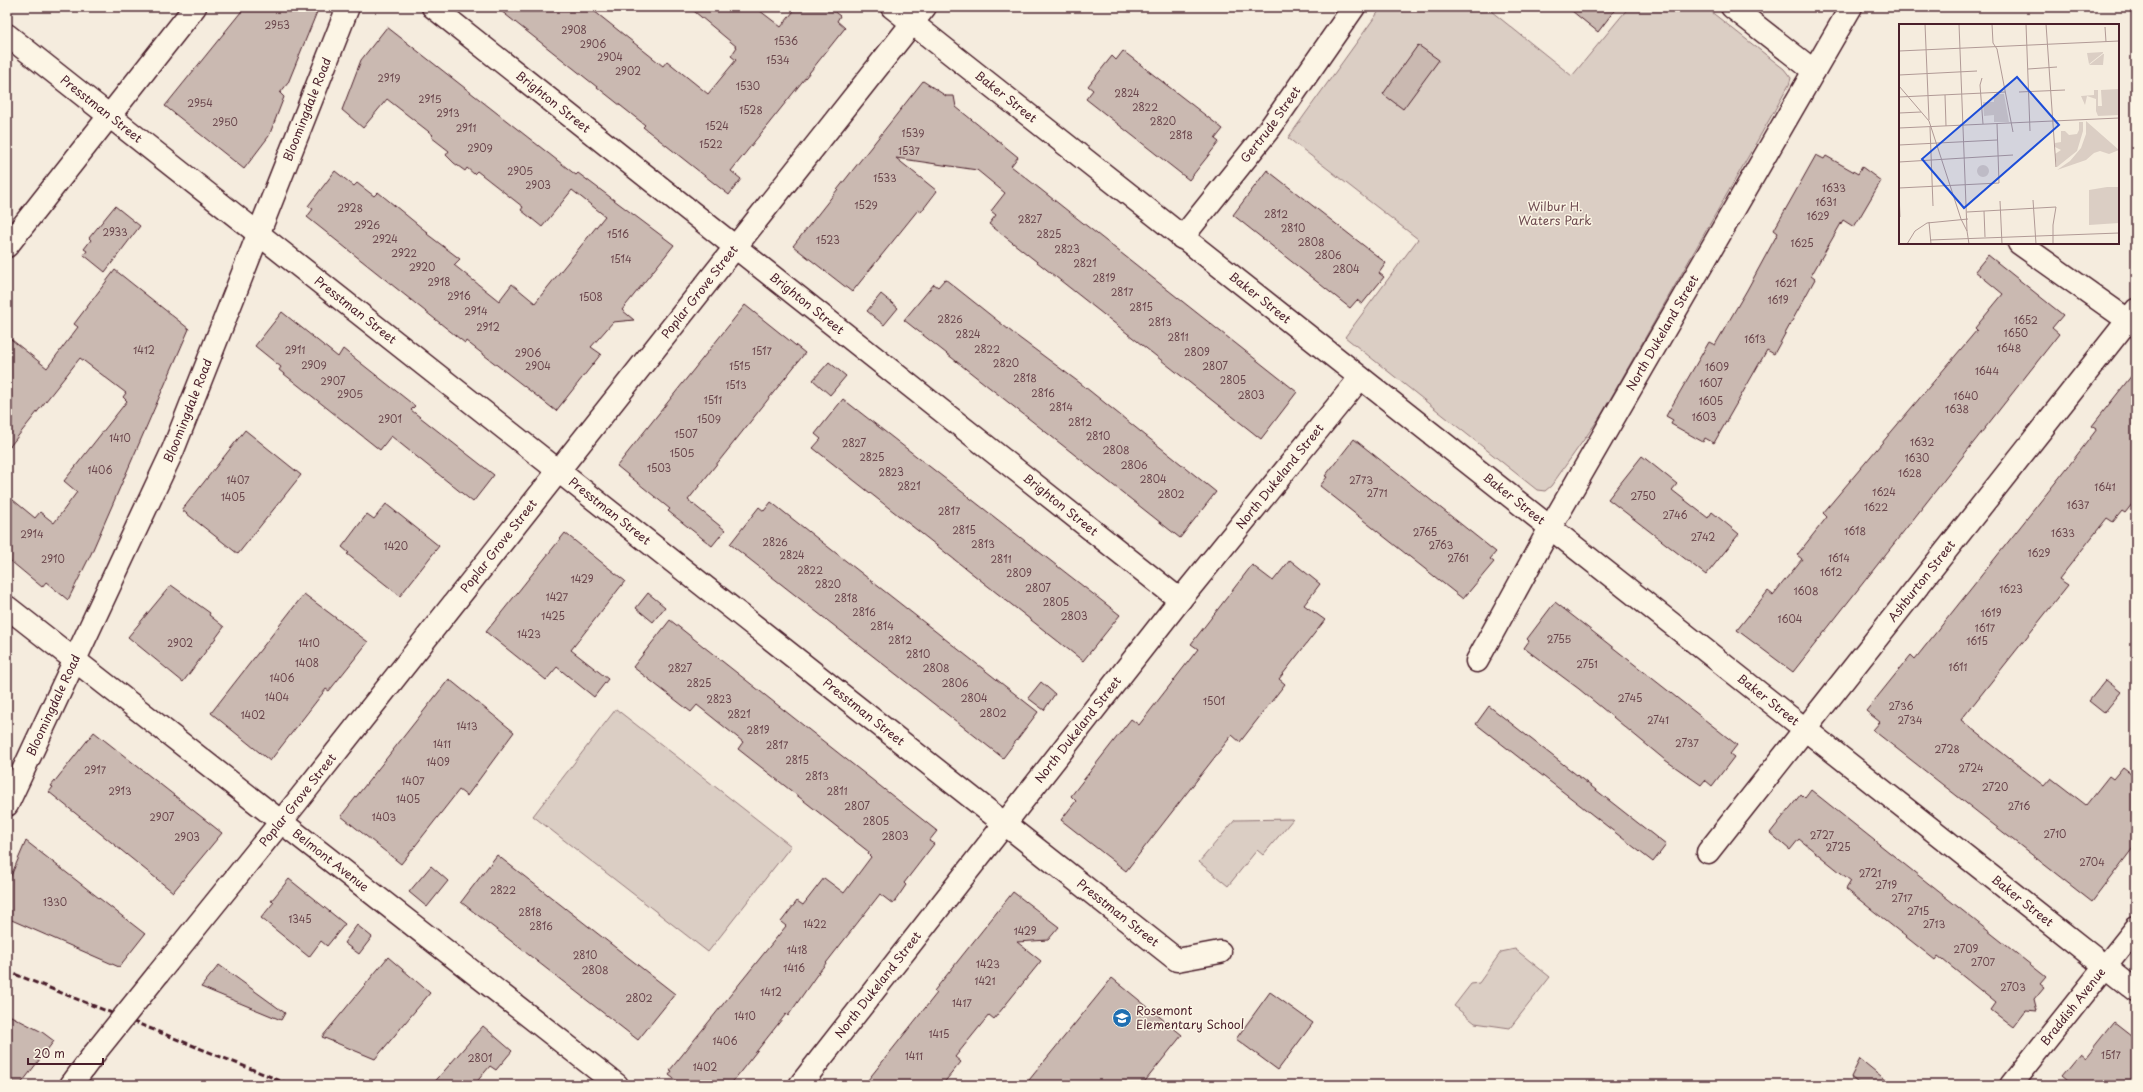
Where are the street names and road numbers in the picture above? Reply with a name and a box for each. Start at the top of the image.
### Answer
street label: Bloomingdale Road [278,55,335,164]
street label: Brighton Street [512,66,595,137]
street label: Baker Street [971,66,1041,126]
street label: Presstman Street [57,71,147,147]
street label: Gertrude Street [1236,82,1304,166]
street label: Poplar Grove Street [656,241,742,342]
street label: Brighton Street [766,267,849,338]
street label: Baker Street [1226,267,1295,327]
street label: Presstman Street [311,271,401,348]
street label: North Dukeland Street [1621,271,1702,394]
street label: Bloomingdale Road [158,356,216,465]
street label: North Dukeland Street [1231,419,1328,533]
street label: Baker Street [1480,468,1550,528]
street label: Brighton Street [1020,469,1102,540]
street label: Presstman Street [565,472,655,549]
street label: Poplar Grove Street [456,495,541,596]
street label: Ashburton Street [1883,536,1959,625]
street label: Bloomingdale Road [21,651,84,759]
street label: Baker Street [1734,669,1804,729]
street label: North Dukeland Street [1030,672,1125,787]
street label: Presstman Street [819,673,909,750]
street label: Poplar Grove Street [254,749,340,850]
street label: Belmont Avenue [289,824,374,896]
street label: Baker Street [1988,870,2058,930]
street label: Presstman Street [1074,874,1163,951]
street label: North Dukeland Street [830,927,925,1042]
street label: Braddish Avenue [2036,963,2109,1049]

